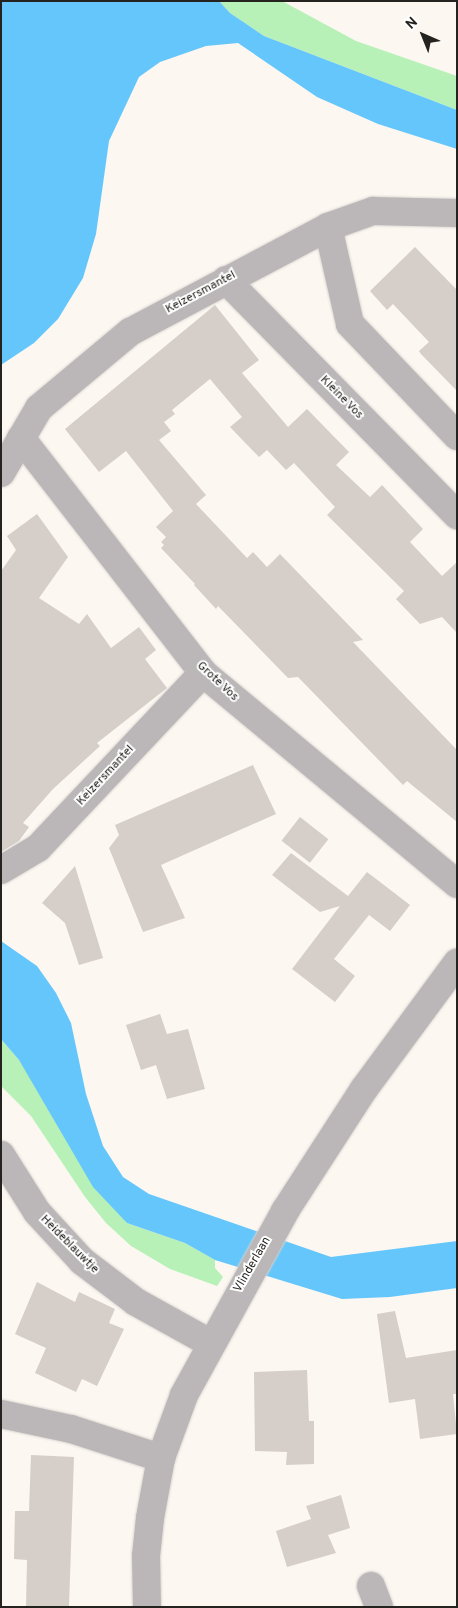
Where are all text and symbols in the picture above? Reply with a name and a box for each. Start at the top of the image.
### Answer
north arrow [398,10,448,60]
text: N [403,14,422,33]
street label: Keizersmantel [164,269,238,317]
street label: Kleine Vos [316,373,366,423]
street label: Grote Vos [193,659,241,705]
street label: Keizersmantel [74,743,138,809]
street label: Heideblauwtje [37,1213,101,1277]
street label: Vlinderlaan [231,1235,275,1295]

